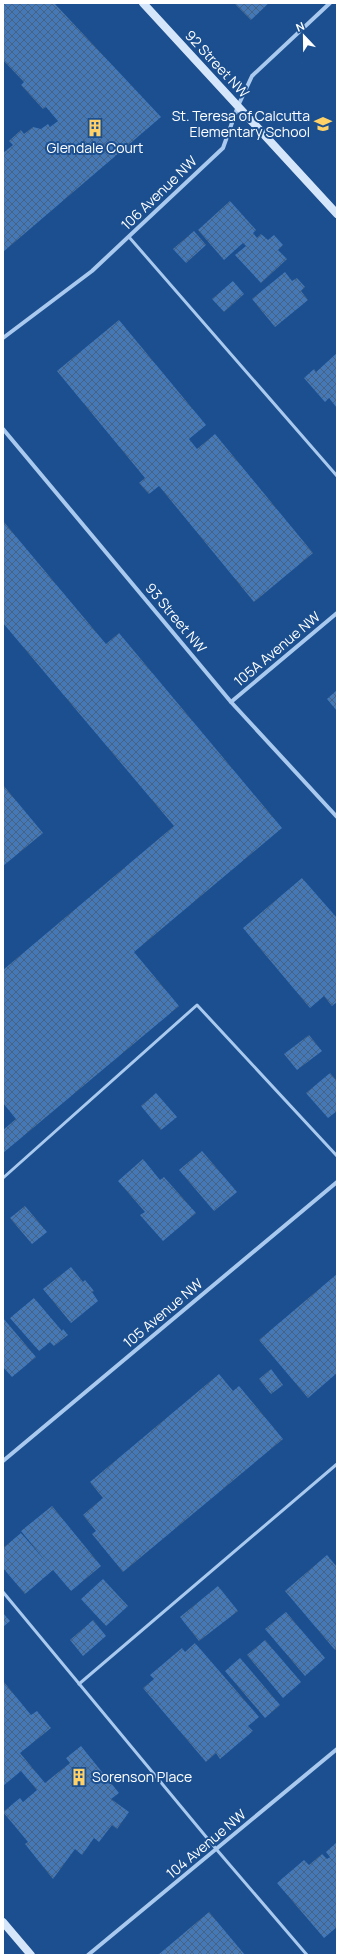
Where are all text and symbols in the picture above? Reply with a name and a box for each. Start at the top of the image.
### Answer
north arrow [284,16,324,56]
text: N [294,18,307,35]
street label: 92 Street NW [181,26,254,102]
place label: St. Teresa of Calcutta Elementary School [172,106,310,141]
school or university icon: St. Teresa of Calcutta Elementary School [313,114,333,134]
building icon: Glendale Court [85,118,105,138]
place label: Glendale Court [47,138,144,157]
street label: 106 Avenue NW [116,151,201,234]
street label: 93 Street NW [142,579,211,657]
street label: 105A Avenue NW [230,607,324,690]
street label: 105 Avenue NW [119,1274,206,1351]
building icon: Sorenson Place [69,1767,89,1787]
place label: Sorenson Place [92,1767,192,1786]
street label: 104 Avenue NW [162,1805,250,1883]

